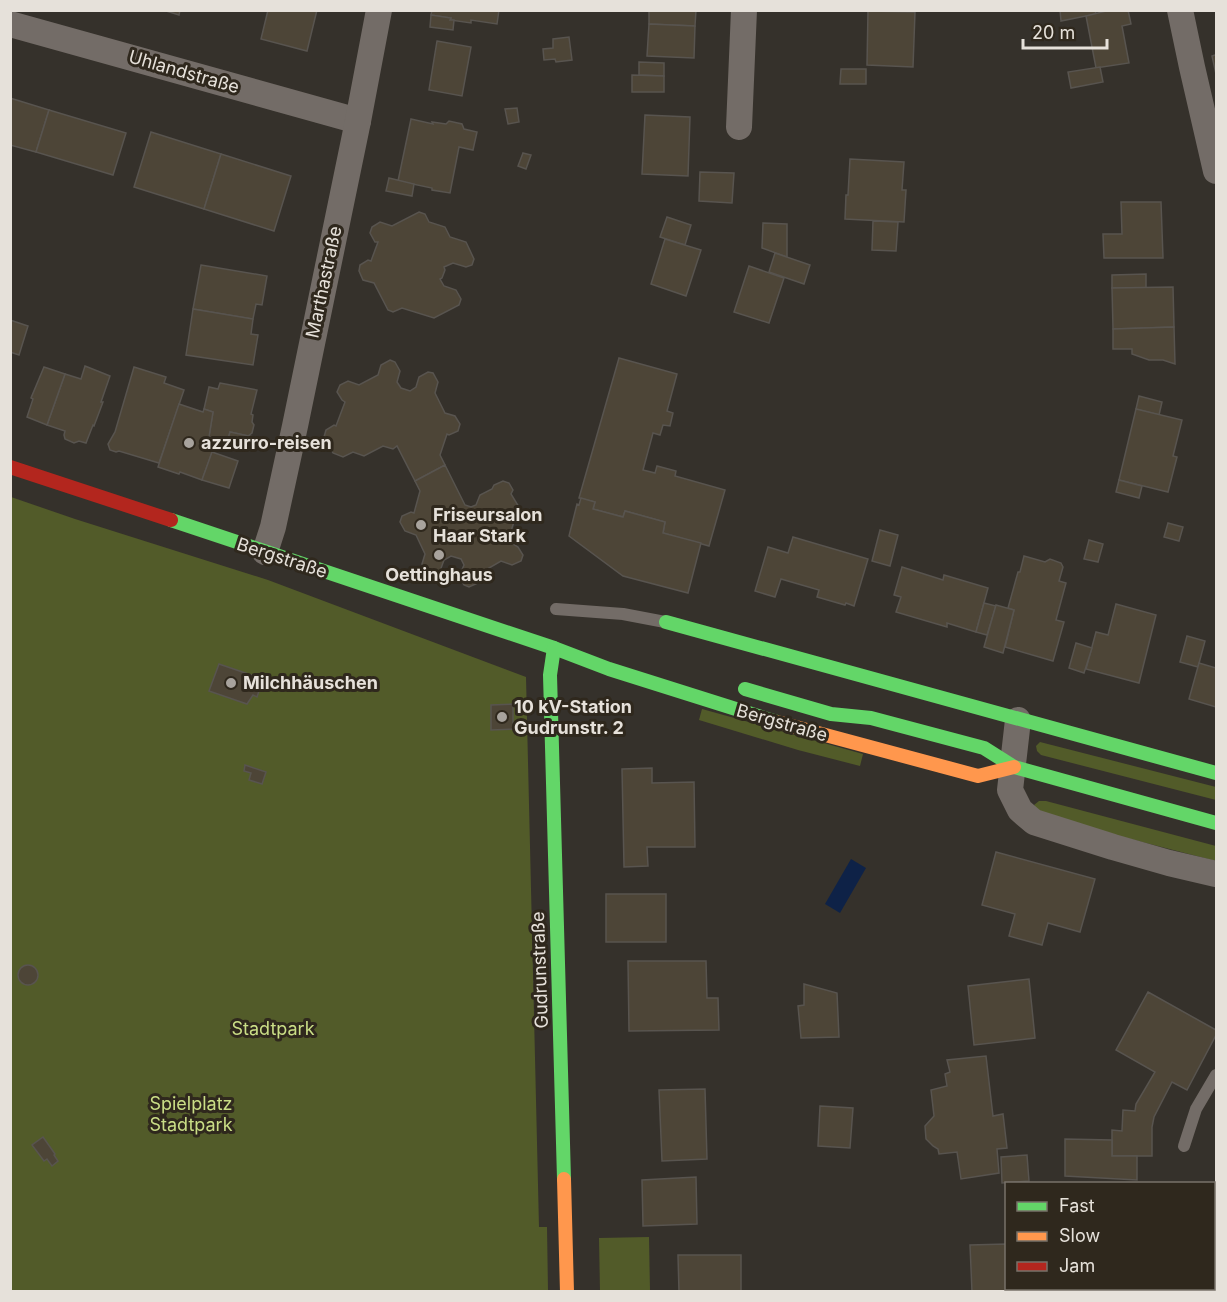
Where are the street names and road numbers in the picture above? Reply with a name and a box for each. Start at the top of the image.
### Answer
street label: Uhlandstraße [126,46,242,97]
street label: Marthastraße [301,224,346,340]
street label: Bergstraße [234,533,330,582]
street label: Bergstraße [734,700,830,746]
street label: Gudrunstraße [527,911,552,1029]

